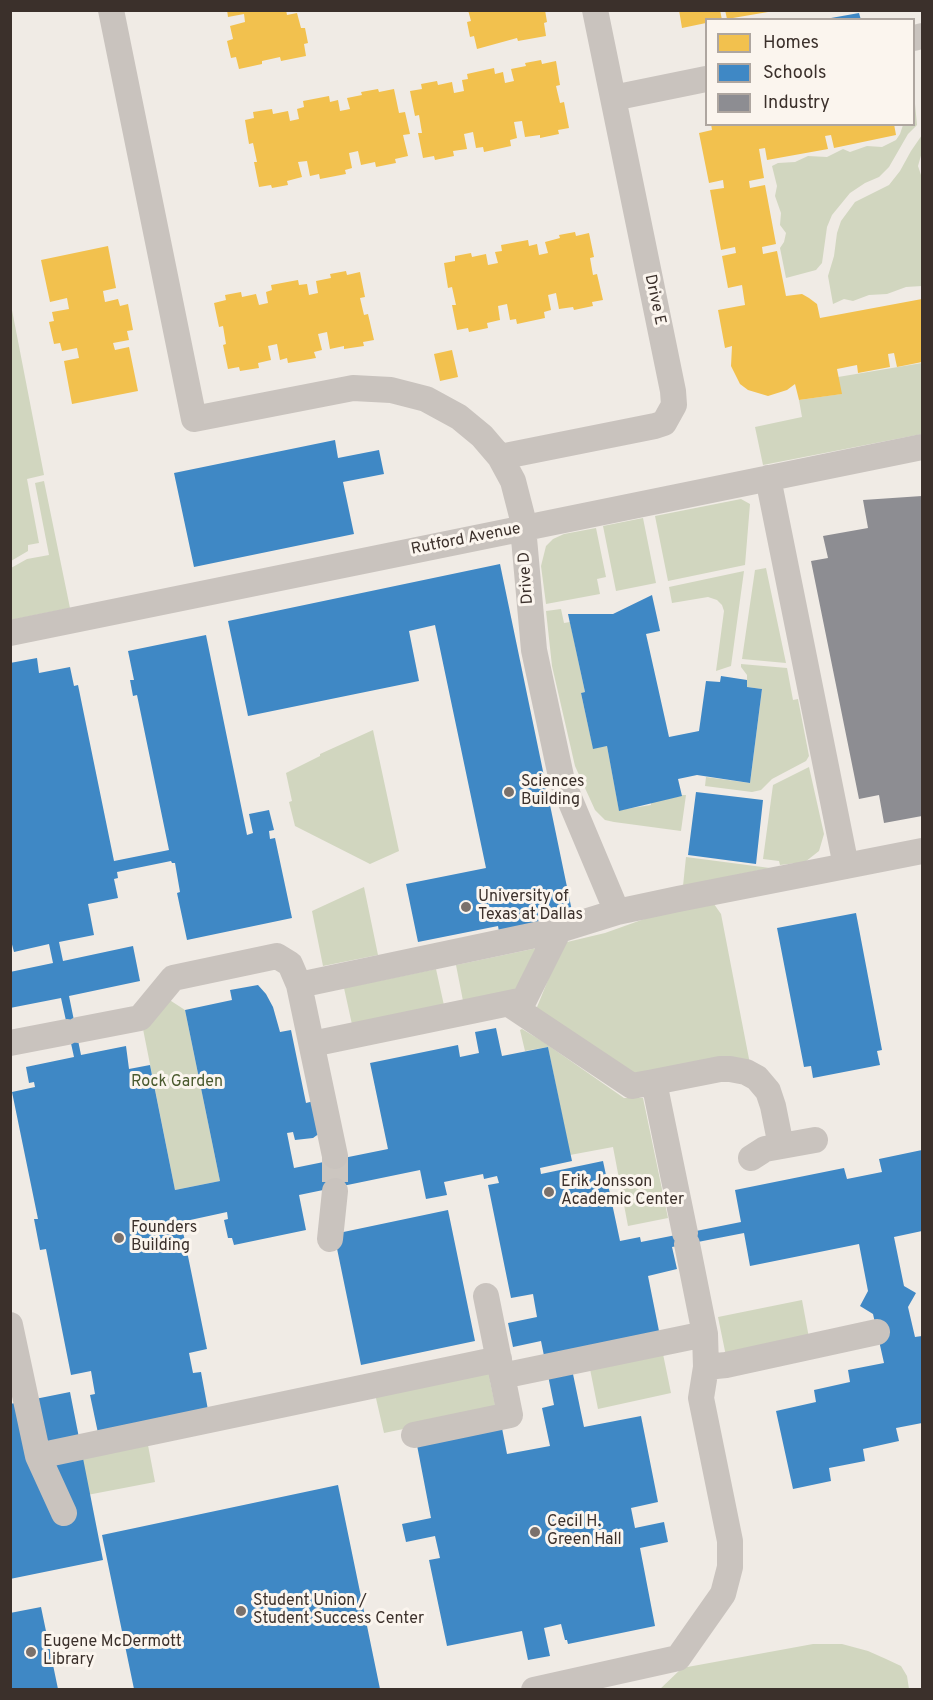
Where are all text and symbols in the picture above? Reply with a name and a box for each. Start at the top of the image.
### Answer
legend [705,18,915,126]
text: Homes [763,32,819,55]
text: Schools [763,62,826,85]
text: Industry [763,92,830,115]
street label: Drive E [639,273,669,327]
street label: Rutford Avenue [410,520,522,560]
street label: Drive D [516,551,538,605]
place label: Sciences Building [521,773,584,811]
marker: Sciences Building [502,785,516,799]
place label: University of Texas at Dallas [478,888,583,926]
marker: University of Texas at Dallas [459,900,473,914]
park label: Rock Garden [131,1073,223,1093]
place label: Erik Jonsson Academic Center [561,1173,684,1211]
marker: Erik Jonsson Academic Center [542,1185,556,1199]
place label: Founders Building [131,1219,197,1257]
marker: Founders Building [112,1231,126,1245]
place label: Cecil H. Green Hall [547,1513,622,1551]
marker: Cecil H. Green Hall [528,1525,542,1539]
place label: Student Union / Student Success Center [253,1592,424,1630]
marker: Student Union / Student Success Center [234,1604,248,1618]
place label: Eugene McDermott Library [43,1633,182,1671]
marker: Eugene McDermott Library [24,1645,38,1659]

